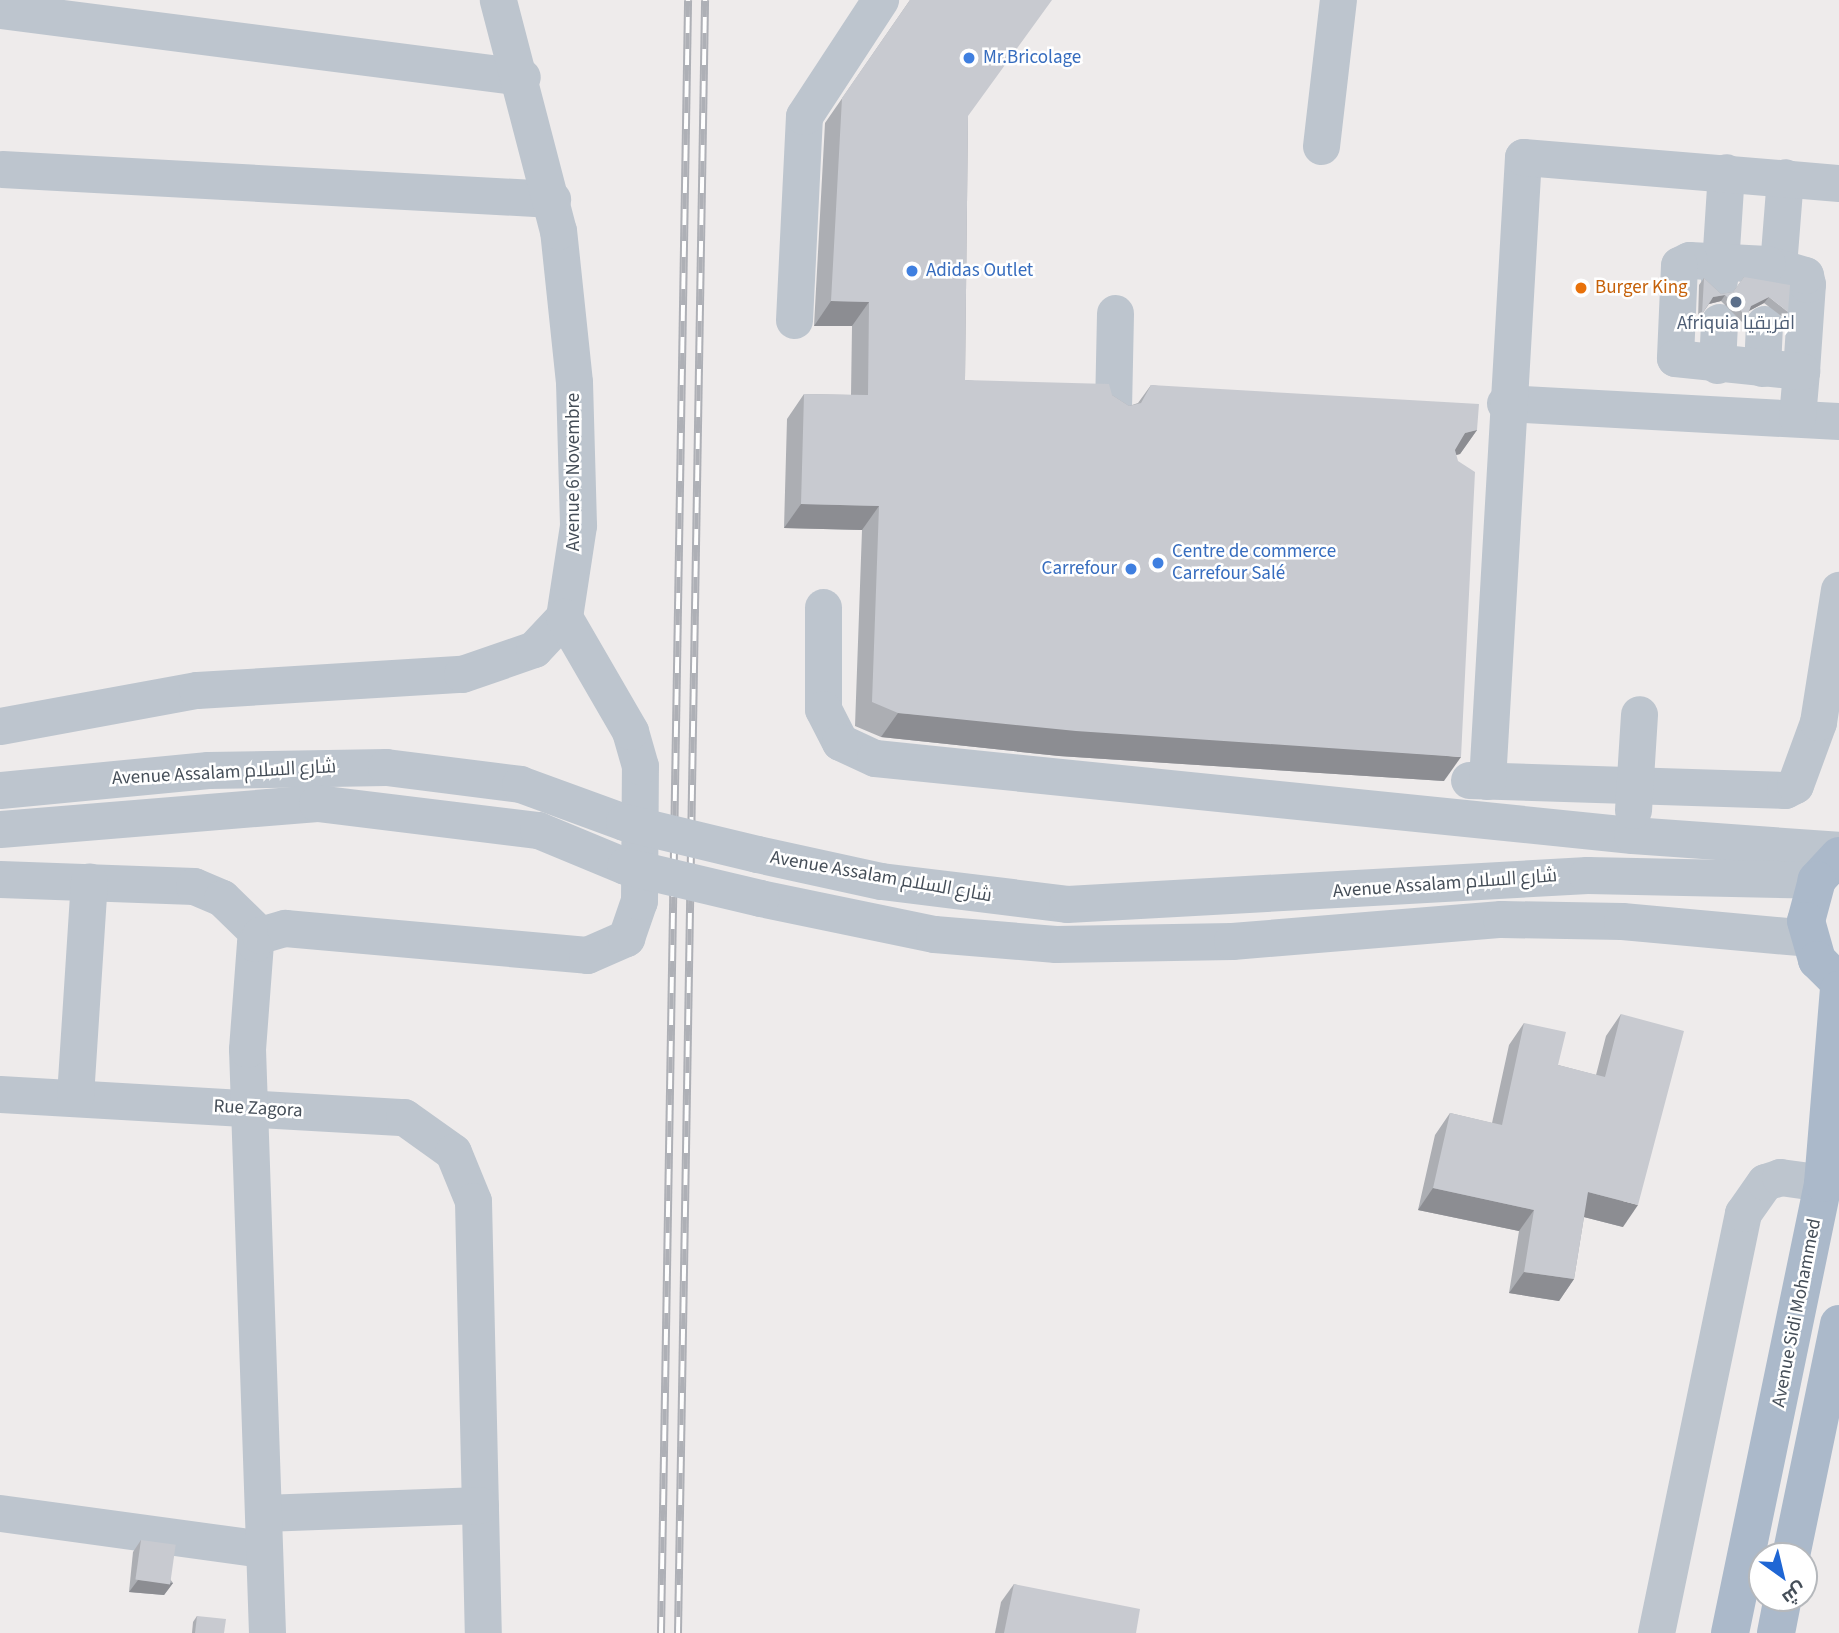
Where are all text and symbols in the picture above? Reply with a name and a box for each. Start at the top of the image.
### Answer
place label: Mr.Bricolage [983,47,1081,69]
marker: Mr.Bricolage [961,50,977,66]
place label: Adidas Outlet [926,260,1033,282]
marker: Adidas Outlet [904,263,920,279]
place label: Burger King [1595,277,1688,299]
marker: Burger King [1573,280,1589,296]
marker: Afriquia افريقيا [1728,294,1744,310]
place label: Afriquia افريقيا [1677,313,1795,335]
street label: Avenue 6 Novembre [563,393,585,551]
place label: Centre de commerce Carrefour Salé [1172,541,1336,585]
marker: Centre de commerce Carrefour Salé [1150,555,1166,571]
place label: Carrefour [1042,558,1117,580]
marker: Carrefour [1123,561,1139,577]
street label: Avenue Assalam شارع السلام [111,756,337,790]
street label: Avenue Assalam شارع السلام [768,846,994,908]
street label: Avenue Assalam شارع السلام [1332,865,1558,903]
street label: Rue Zagora [213,1095,303,1123]
street label: Avenue Sidi Mohammed [1768,1217,1826,1409]
north arrow [1748,1542,1818,1612]
text: ش [1776,1575,1812,1611]

